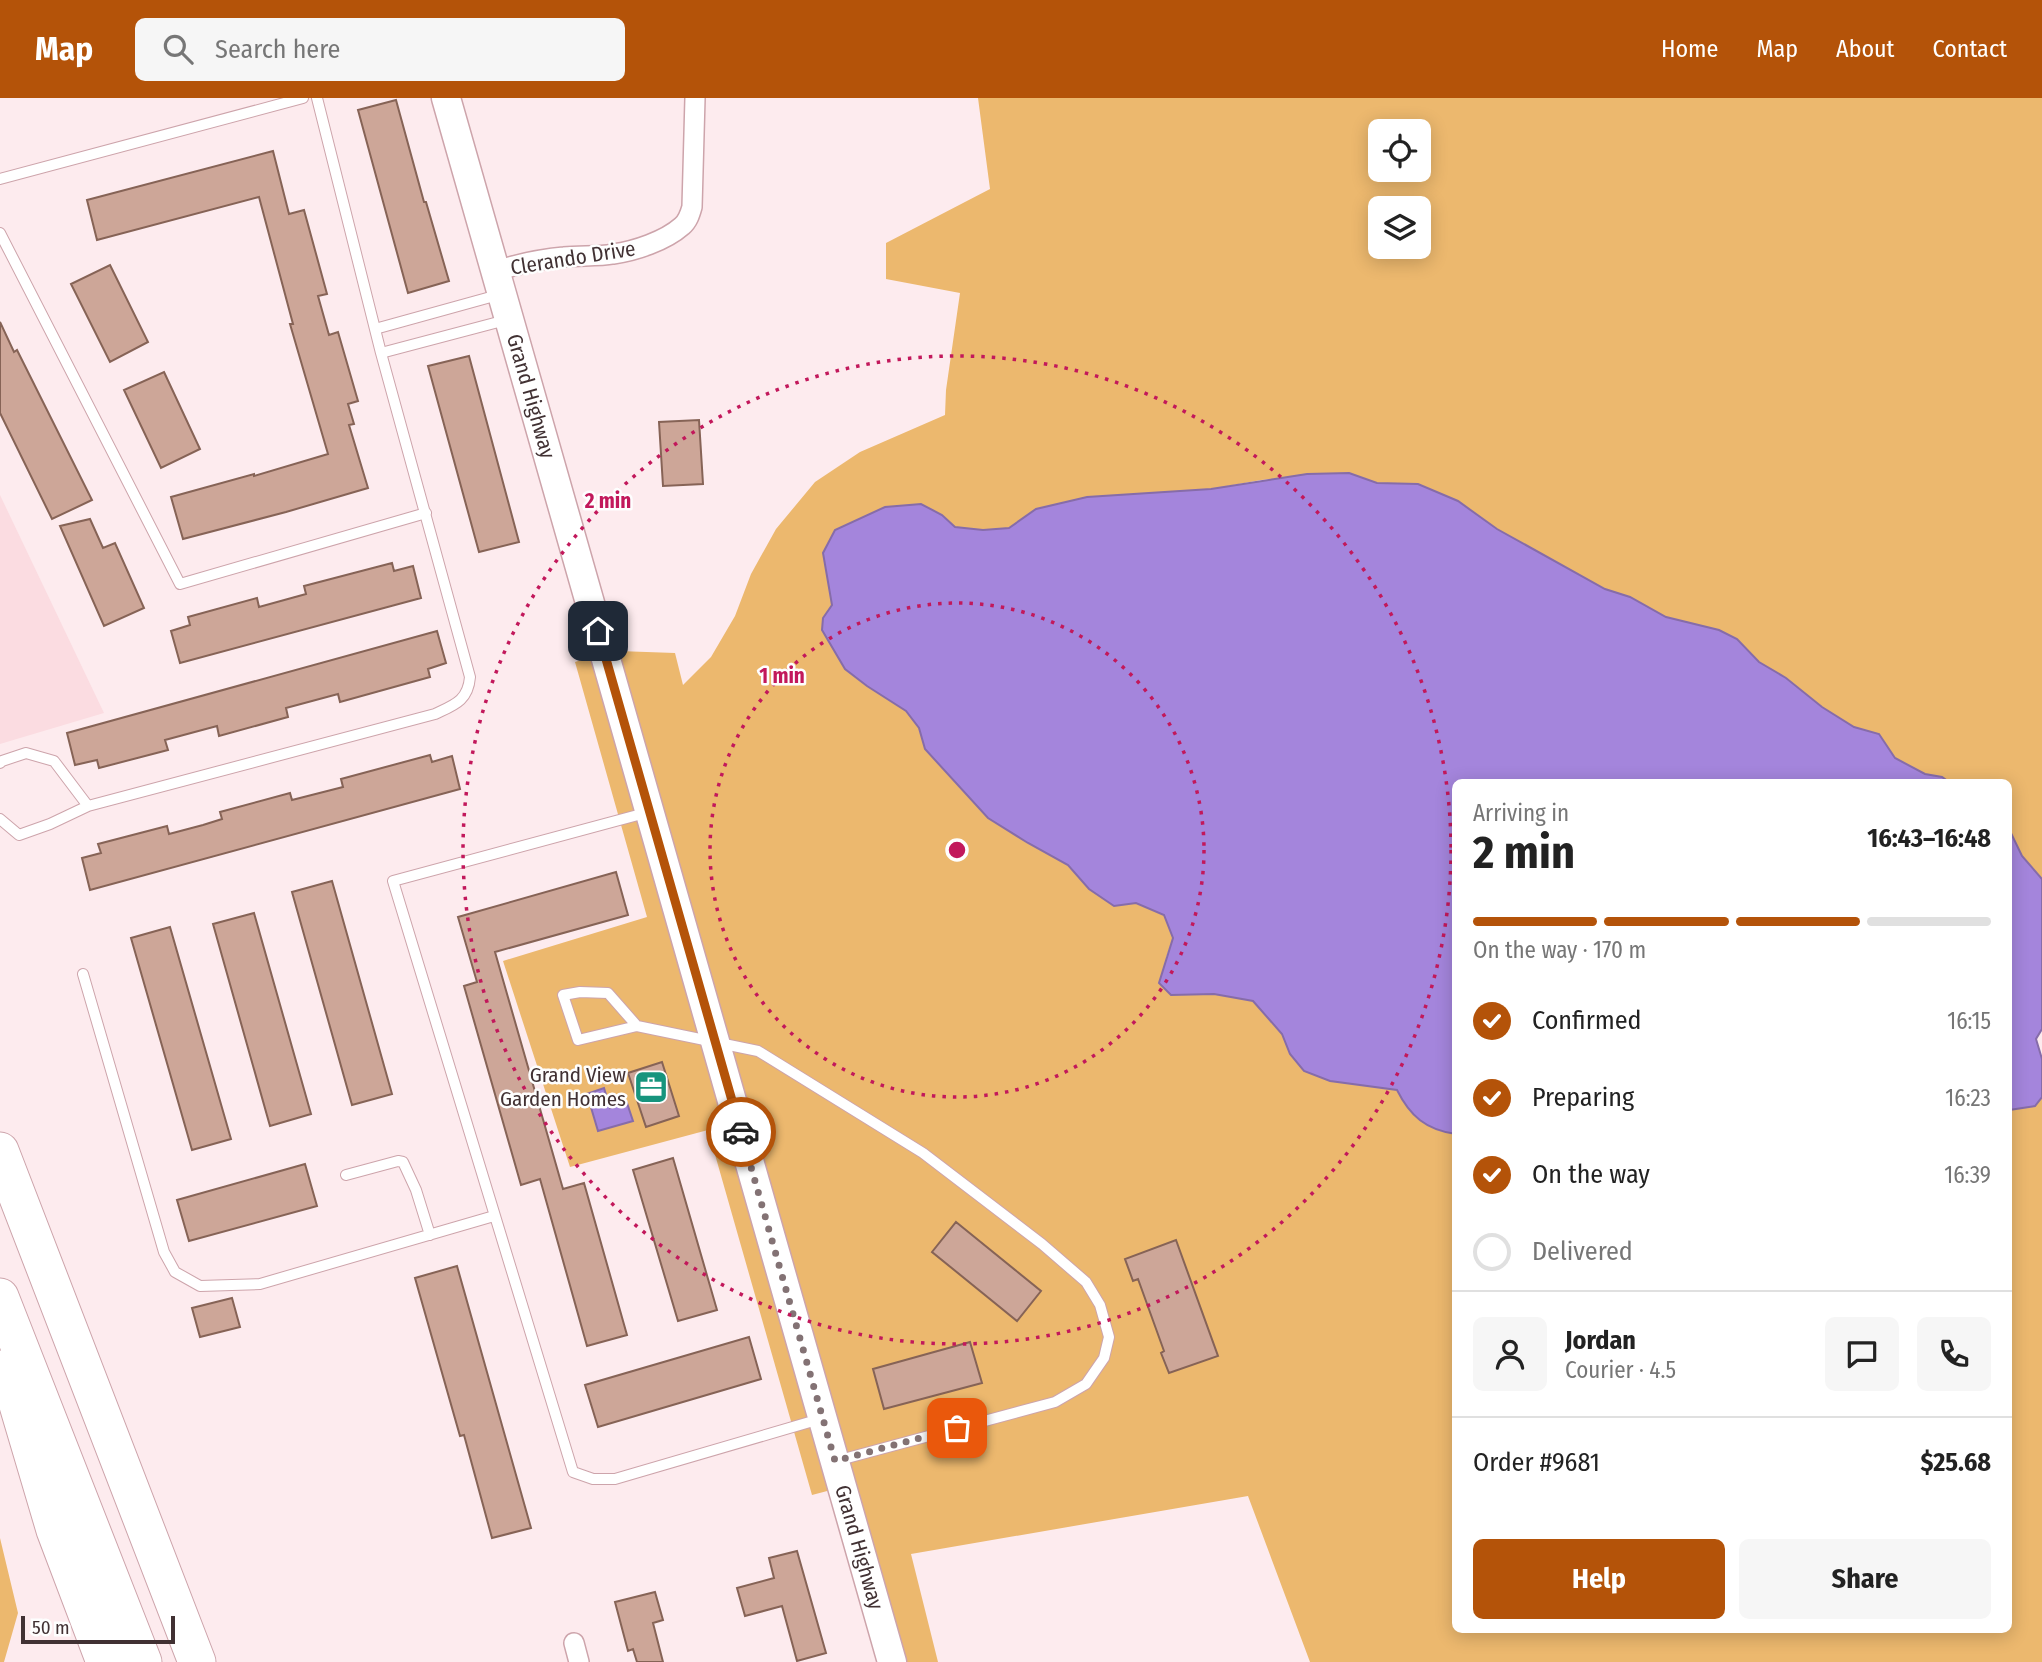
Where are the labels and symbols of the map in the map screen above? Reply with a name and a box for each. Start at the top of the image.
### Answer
street label: Clerando Drive [509,235,637,281]
street label: Grand Highway [501,331,561,462]
text: 2 min [584,488,631,514]
pin [568,601,628,661]
text: 1 min [759,663,805,689]
centre of rings [945,838,969,862]
place label: Grand View Garden Homes [500,1062,626,1112]
office icon: Grand View Garden Homes [632,1068,670,1106]
courier [706,1097,776,1167]
pin [927,1398,987,1458]
street label: Grand Highway [829,1482,890,1613]
scale bar [21,1613,175,1645]

